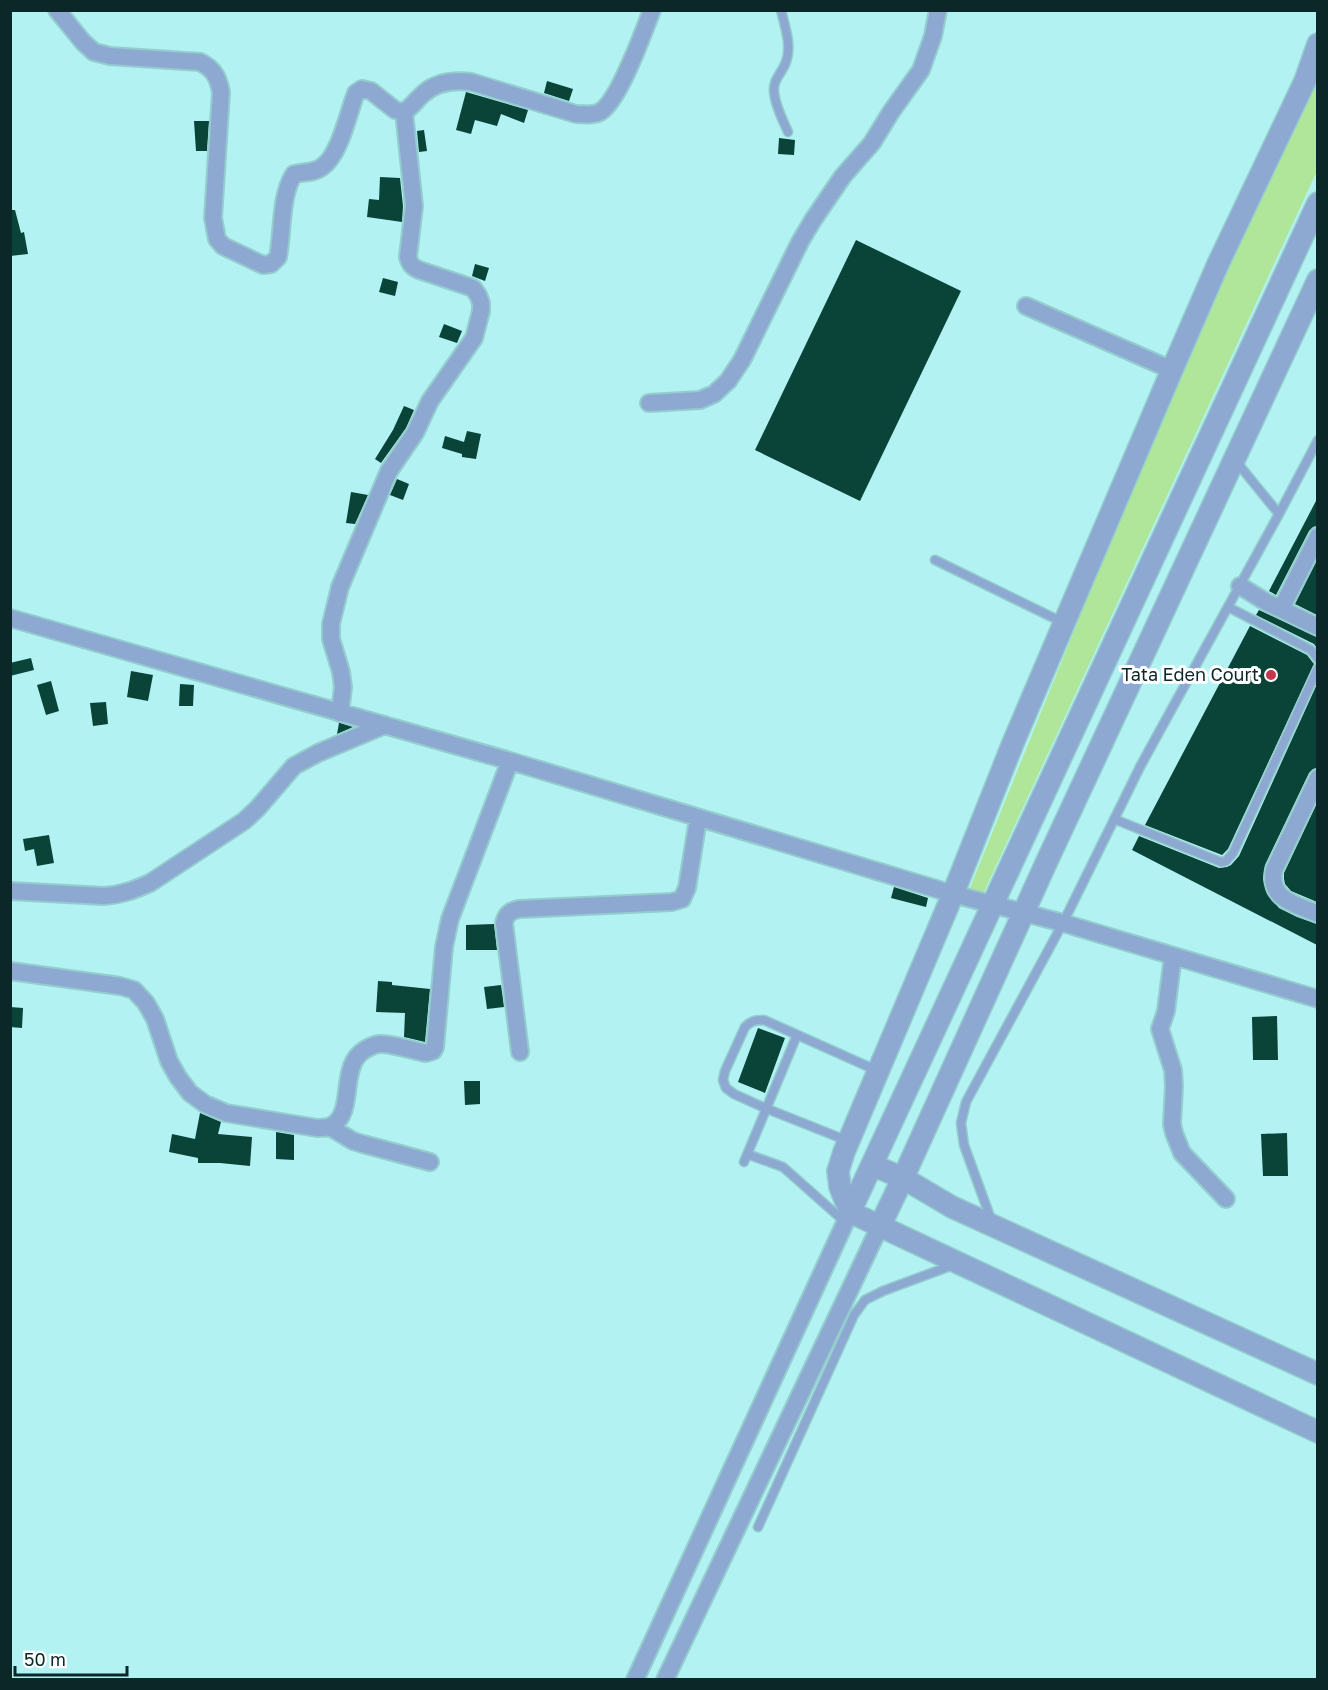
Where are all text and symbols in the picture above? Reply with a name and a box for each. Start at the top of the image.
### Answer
place label: Tata Eden Court [1121,663,1259,685]
marker: Tata Eden Court [1264,668,1278,682]
scale bar [15,1639,128,1677]
text: 50 m [24,1648,66,1670]

